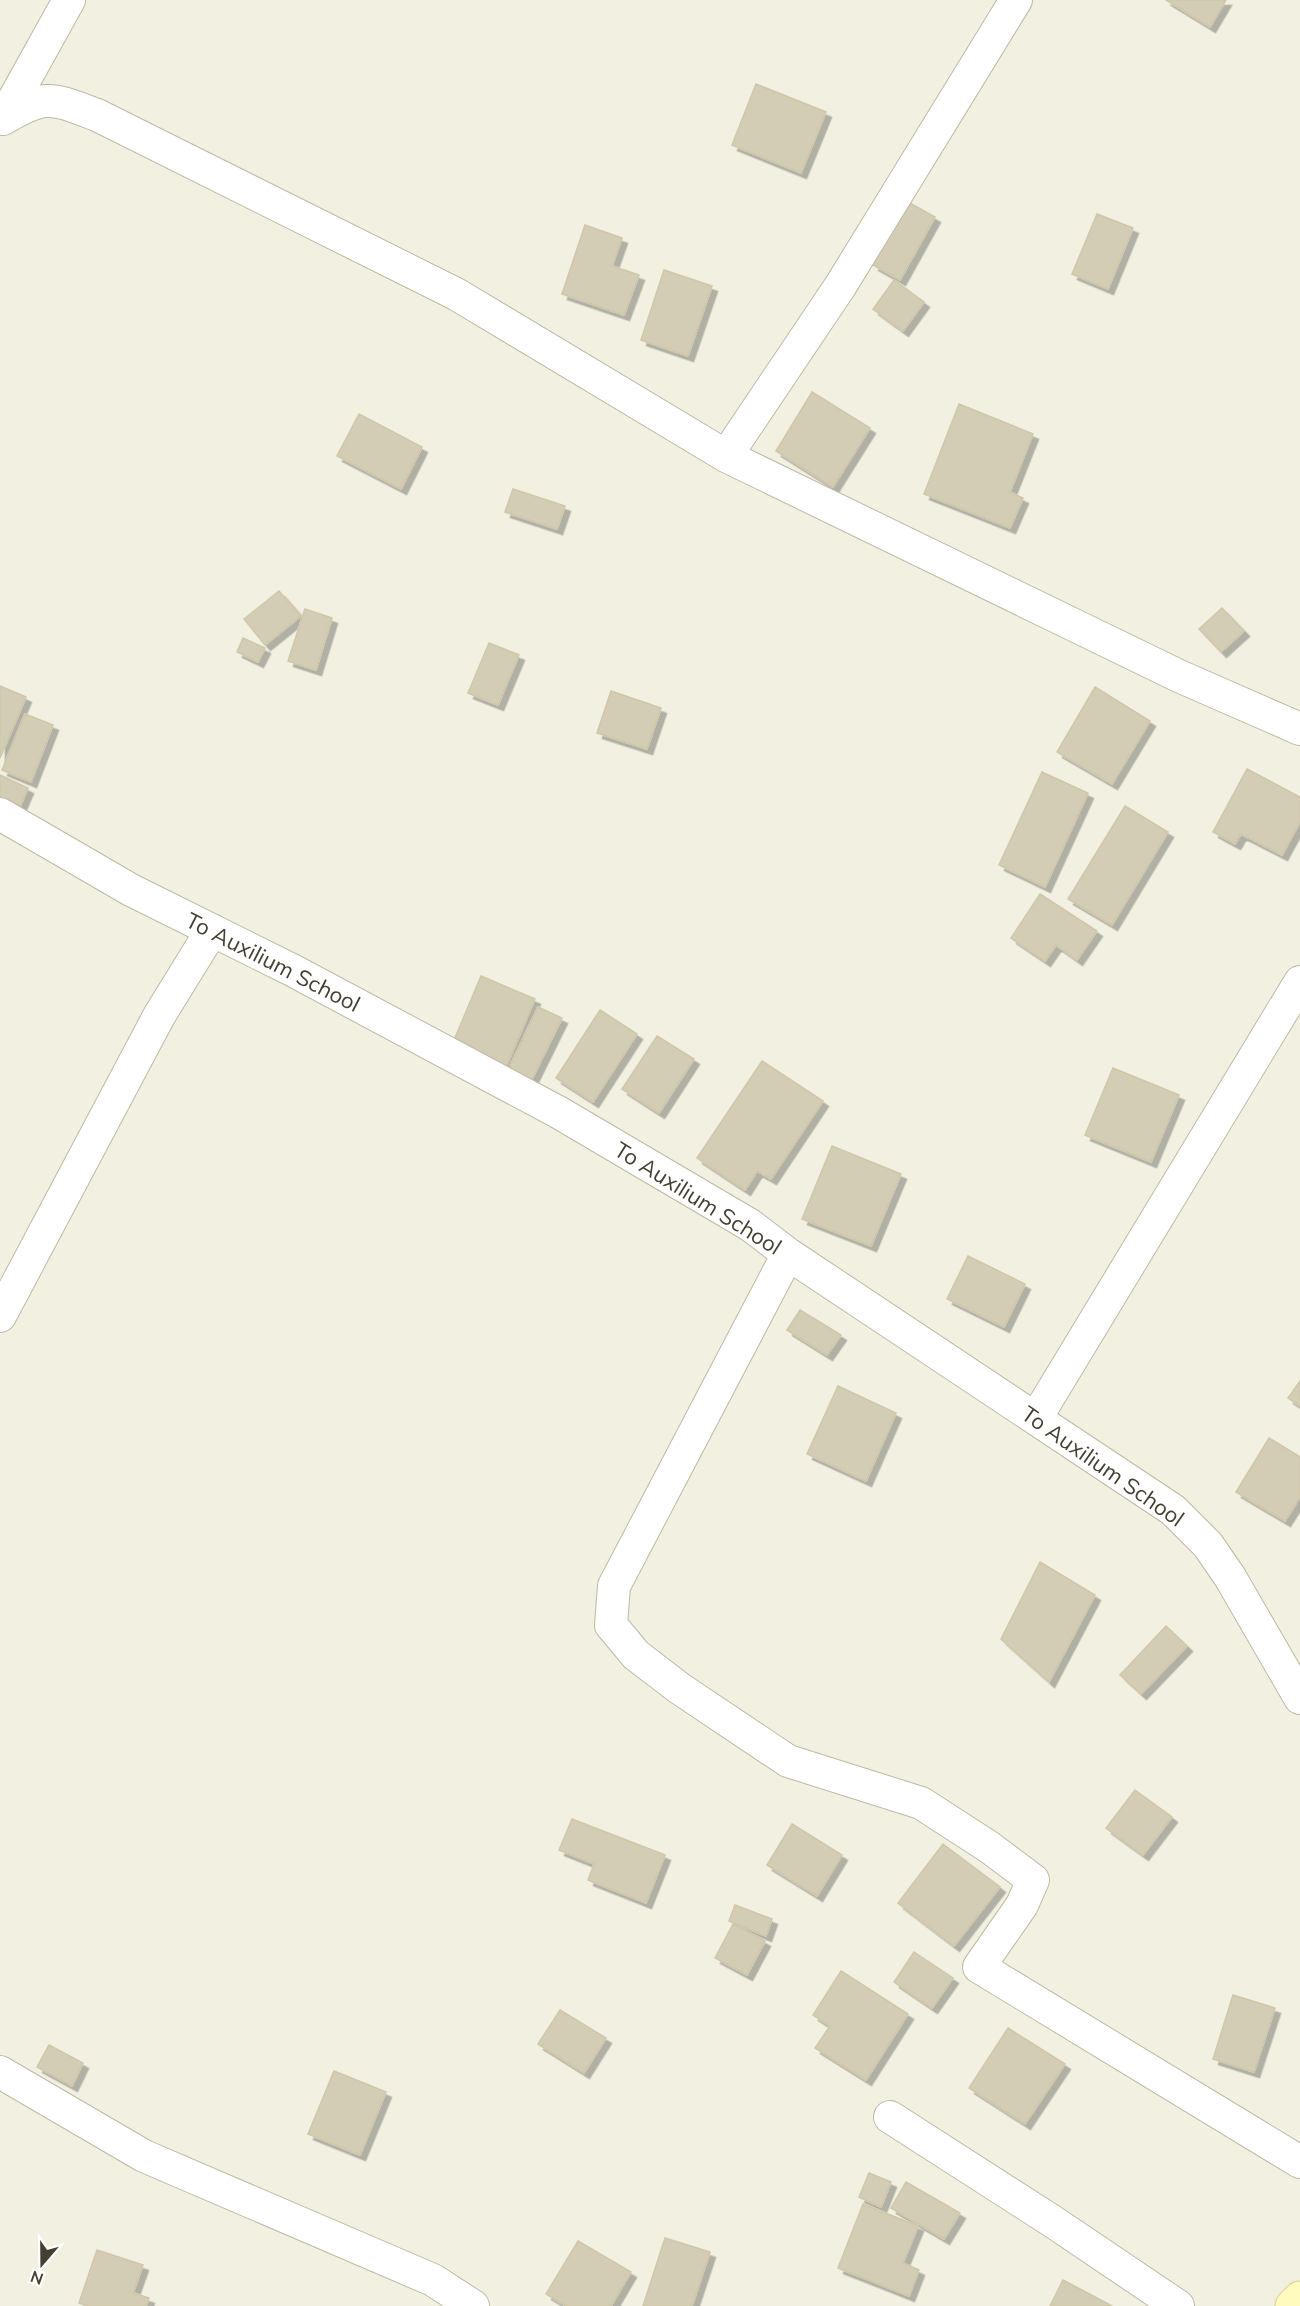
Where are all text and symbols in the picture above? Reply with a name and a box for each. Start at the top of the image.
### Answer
street label: To Auxilium School [181,906,365,1018]
street label: To Auxilium School [609,1135,787,1261]
street label: To Auxilium School [1016,1400,1190,1532]
north arrow [12,2234,72,2294]
text: N [28,2267,46,2290]

